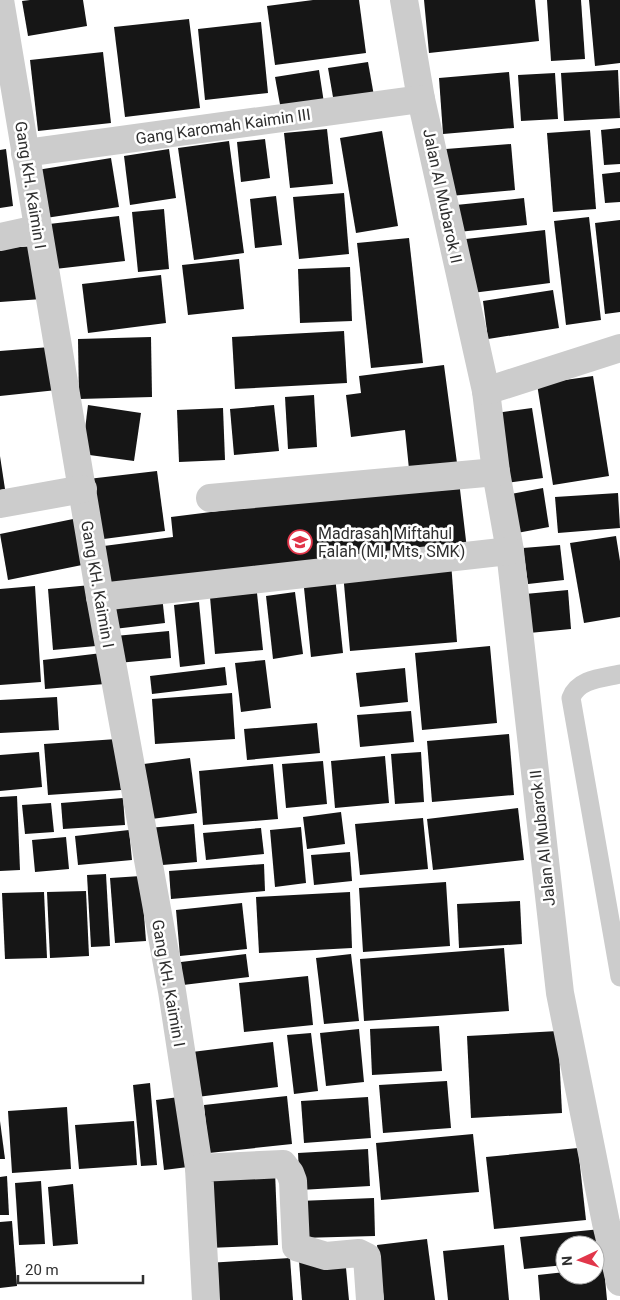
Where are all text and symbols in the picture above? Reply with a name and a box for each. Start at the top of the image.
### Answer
street label: Gang Karomah Kaimin III [134,105,312,148]
street label: Gang KH. Kaimin I [11,120,50,250]
street label: Jalan Al Mubarok II [419,127,466,265]
street label: Gang KH. Kaimin I [77,519,118,649]
place label: Madrasah Miftahul Falah (MI, Mts, SMK) [318,524,465,561]
school or university icon: Madrasah Miftahul Falah (MI, Mts, SMK) [287,529,313,555]
street label: Jalan Al Mubarok II [526,769,559,907]
street label: Gang KH. Kaimin I [148,918,189,1048]
north arrow [555,1235,605,1285]
scale bar [18,1252,142,1284]
text: N [559,1255,575,1266]
text: 20 m [25,1261,59,1279]

